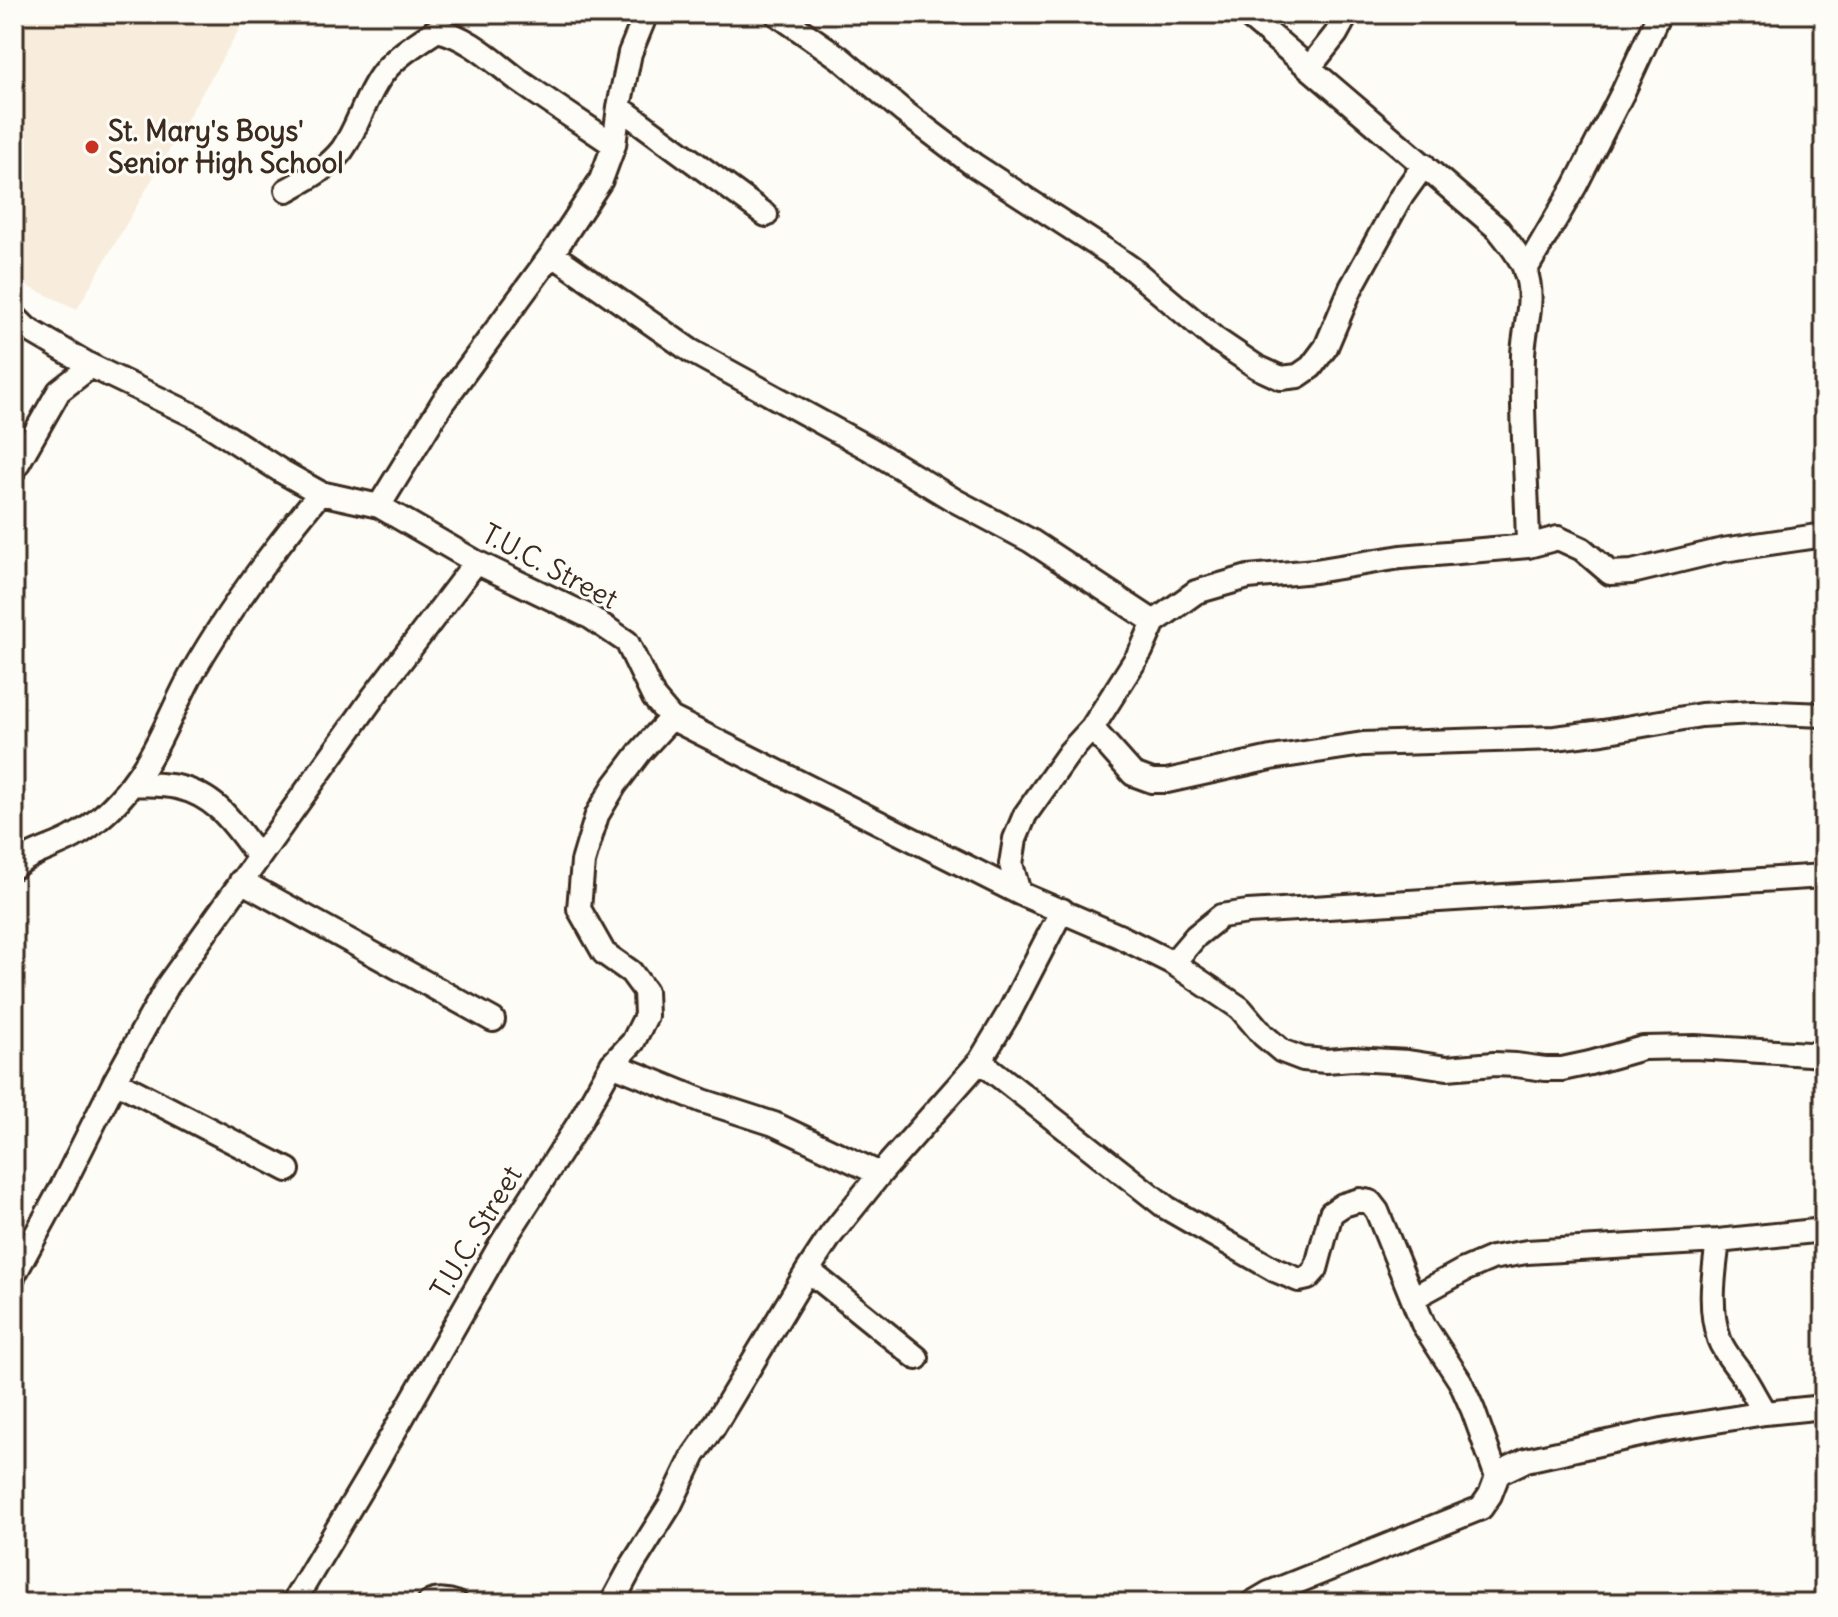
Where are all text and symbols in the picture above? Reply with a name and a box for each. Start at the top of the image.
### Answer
place label: St. Mary's Boys' Senior High School [108,113,344,181]
marker: St. Mary's Boys' Senior High School [83,138,101,156]
street label: T.U.C. Street [476,515,624,617]
street label: T.U.C. Street [422,1159,530,1305]

